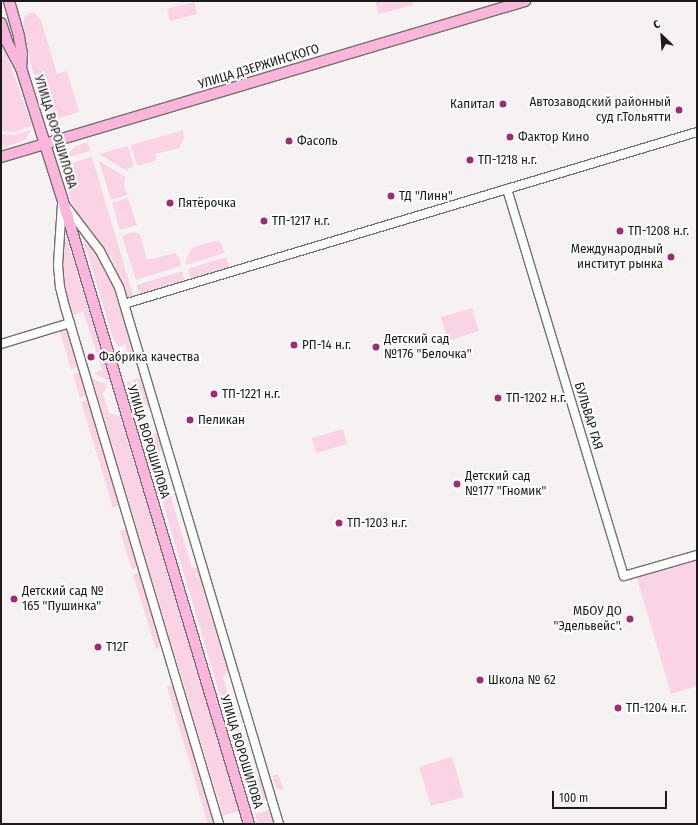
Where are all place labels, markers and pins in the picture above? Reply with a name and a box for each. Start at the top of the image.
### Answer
place label: Автозаводский районный суд г.Тольятти [530,95,671,126]
place label: Капитал [450,96,495,112]
marker: Капитал [498,99,508,109]
marker: Автозаводский районный суд г.Тольятти [674,105,684,115]
place label: Фактор Кино [518,129,589,145]
marker: Фактор Кино [505,132,515,142]
place label: Фасоль [297,133,338,149]
marker: Фасоль [284,136,294,146]
place label: ТП-1218 н.г. [478,152,537,168]
marker: ТП-1218 н.г. [465,155,475,165]
place label: ТД "Линн" [399,188,453,204]
marker: ТД "Линн" [386,191,396,201]
place label: Пятёрочка [178,195,236,211]
marker: Пятёрочка [165,198,175,208]
place label: ТП-1217 н.г. [272,213,330,229]
marker: ТП-1217 н.г. [259,216,269,226]
place label: ТП-1208 н.г. [628,223,689,239]
marker: ТП-1208 н.г. [615,226,625,236]
place label: Международный институт рынка [571,242,663,273]
marker: Международный институт рынка [666,252,676,262]
place label: Детский сад №176 "Белочка" [384,332,472,363]
place label: РП-14 н.г. [302,337,351,353]
marker: РП-14 н.г. [289,340,299,350]
marker: Детский сад №176 "Белочка" [371,342,381,352]
place label: Фабрика качества [99,349,200,365]
marker: Фабрика качества [86,352,96,362]
place label: ТП-1221 н.г. [222,386,280,402]
marker: ТП-1221 н.г. [209,389,219,399]
place label: ТП-1202 н.г. [506,390,566,406]
marker: ТП-1202 н.г. [493,393,503,403]
place label: Пеликан [198,412,245,428]
marker: Пеликан [185,415,195,425]
place label: Детский сад №177 "Гномик" [465,469,546,500]
marker: Детский сад №177 "Гномик" [452,479,462,489]
place label: ТП-1203 н.г. [347,515,407,531]
marker: ТП-1203 н.г. [334,518,344,528]
place label: Детский сад № 165 "Пушинка" [22,584,103,615]
marker: Детский сад № 165 "Пушинка" [9,594,19,604]
place label: МБОУ ДО "Эдельвейс". [554,604,622,635]
marker: МБОУ ДО "Эдельвейс". [625,614,635,624]
place label: T12Г [106,639,129,655]
marker: T12Г [93,642,103,652]
place label: Школа № 62 [488,672,556,688]
marker: Школа № 62 [475,675,485,685]
place label: ТП-1204 н.г. [626,700,687,716]
marker: ТП-1204 н.г. [613,703,623,713]

